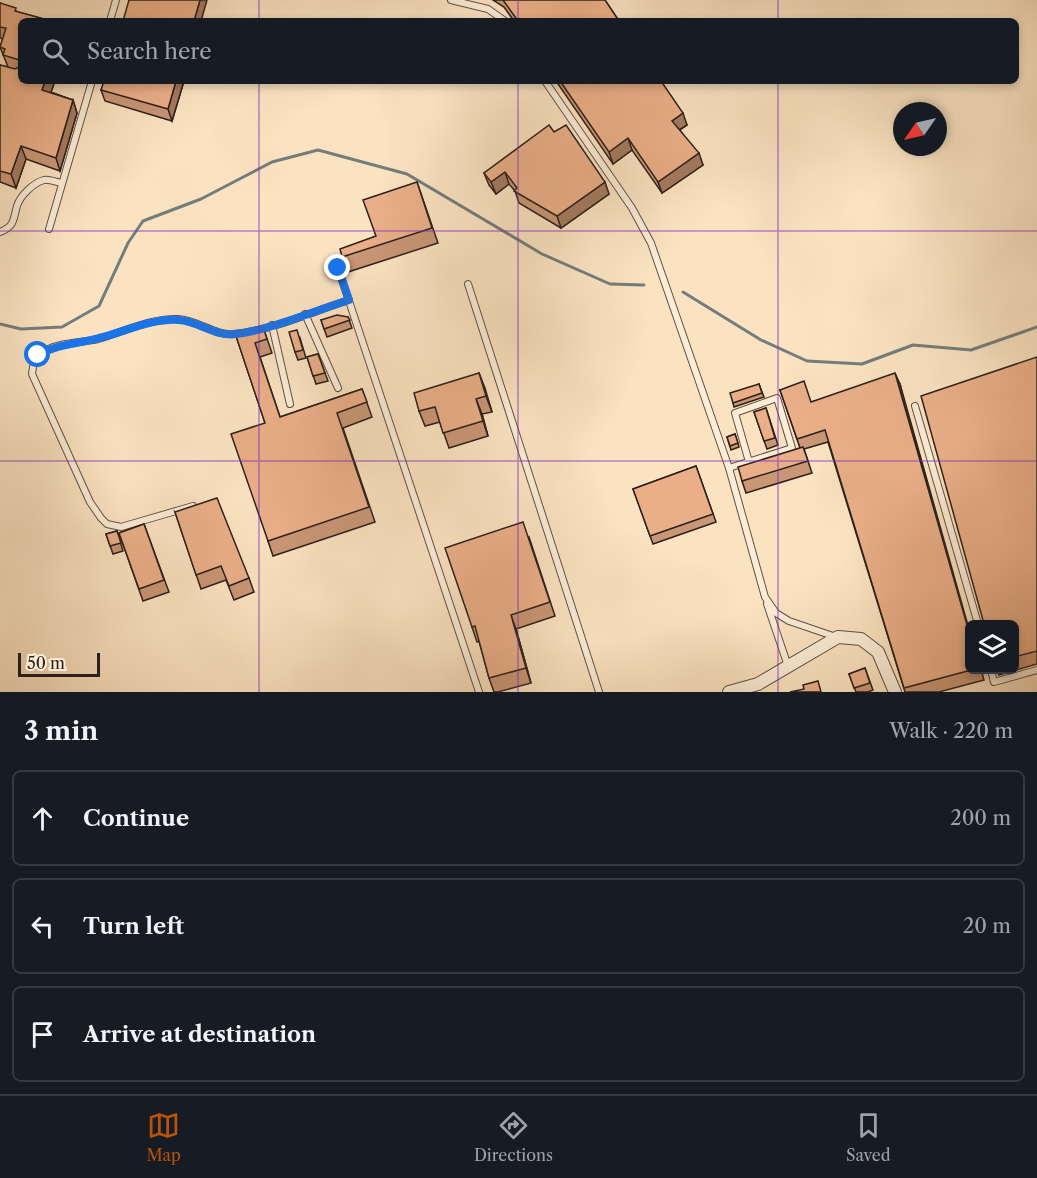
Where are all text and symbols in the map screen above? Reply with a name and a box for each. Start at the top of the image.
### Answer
search box [18,18,1019,84]
icon: search [39,35,72,68]
text: Search here [87,38,212,65]
north arrow [893,102,947,156]
route end [324,254,350,280]
route start [24,341,50,367]
map controls [965,620,1019,674]
button: layers [965,620,1019,674]
scale bar [18,650,100,678]
text: 50 m [27,653,65,673]
text: 3 min [24,715,98,747]
text: Walk · 220 m [889,719,1013,743]
icon: ahead [26,802,59,835]
text: Continue [83,805,189,832]
text: 200 m [950,806,1011,830]
icon: left [26,910,59,943]
text: Turn left [83,913,184,940]
text: 20 m [963,914,1011,938]
icon: arrive [26,1018,59,1051]
text: Arrive at destination [83,1021,316,1048]
tab: Map [147,1109,181,1165]
tab: Directions [474,1109,553,1165]
tab: Saved [846,1109,890,1165]

